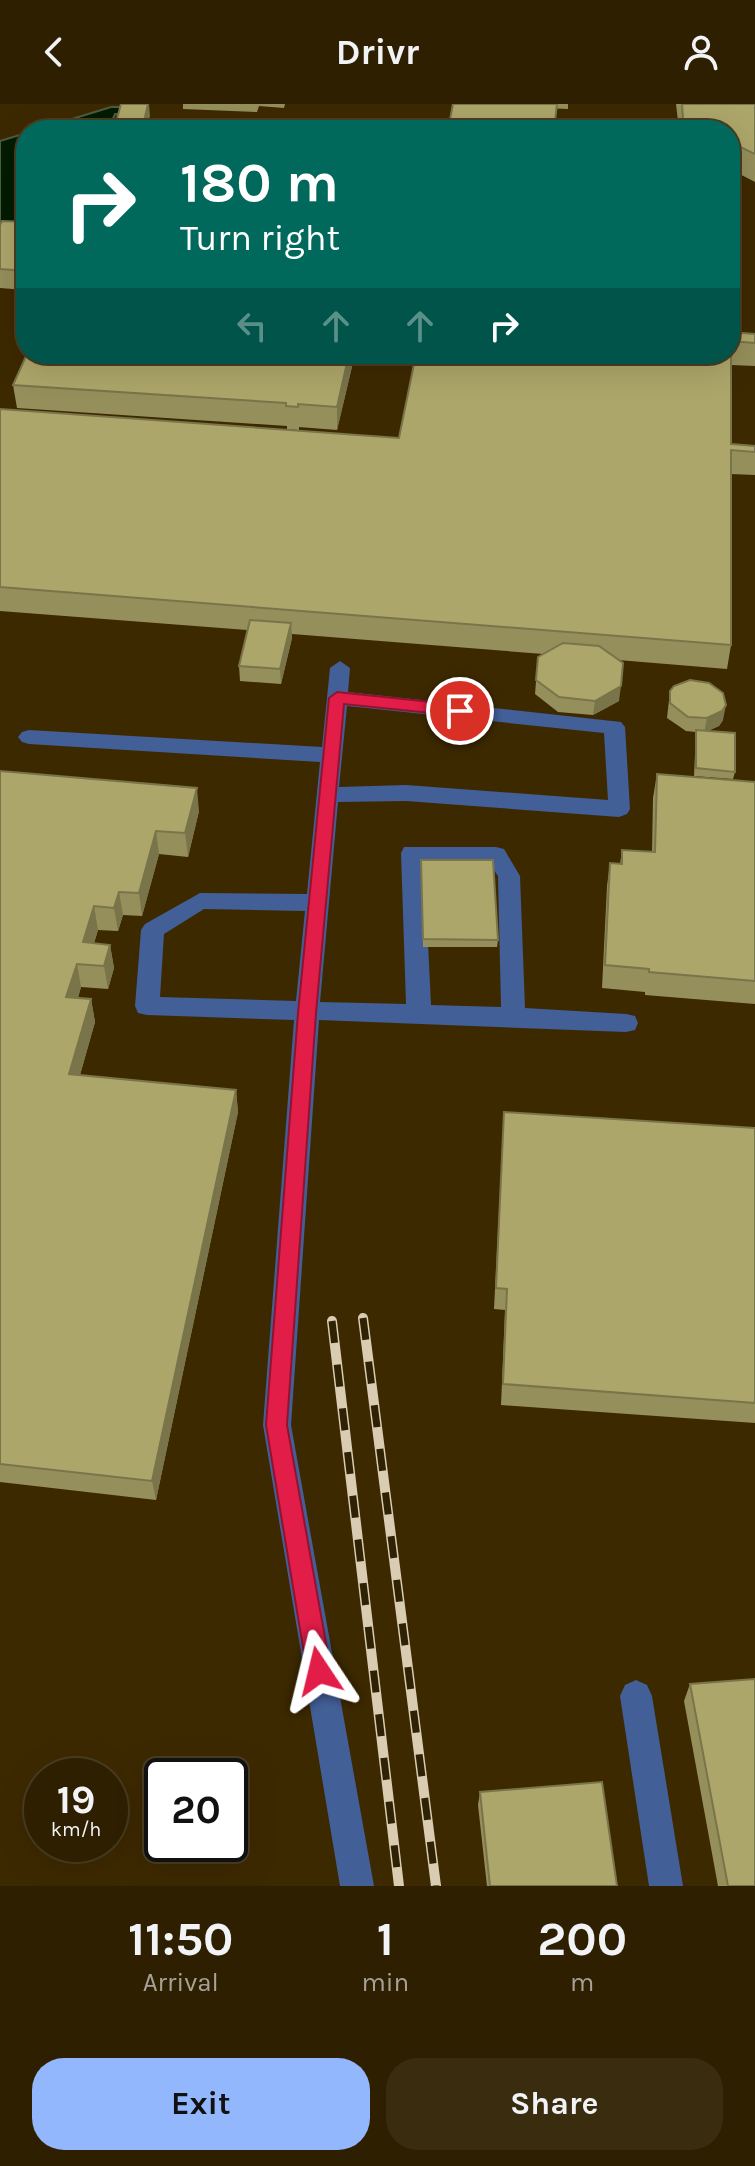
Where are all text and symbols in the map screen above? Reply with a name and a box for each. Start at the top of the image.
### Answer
icon: back [32,30,76,74]
icon: person [679,30,723,74]
text: Drivr [336,31,419,73]
text: 180 m [180,150,339,215]
icon: right [48,152,152,256]
text: Turn right [180,217,340,259]
icon: left [230,304,274,348]
icon: ahead [314,304,358,348]
icon: ahead [398,304,442,348]
icon: right [482,304,526,348]
pin [426,677,494,745]
icon: arrive [438,689,482,733]
position arrow [277,1629,361,1713]
speed limit sign: 20 [144,1758,248,1862]
text: 19 [57,1776,95,1823]
text: km/h [51,1818,101,1841]
text: 11:50 [128,1911,233,1967]
text: 1 [377,1911,394,1967]
text: 200 [537,1911,627,1967]
text: Arrival [143,1967,219,1998]
text: min [361,1967,409,1998]
text: m [570,1967,594,1998]
button: Exit [32,2058,370,2150]
button: Share [386,2058,723,2150]

